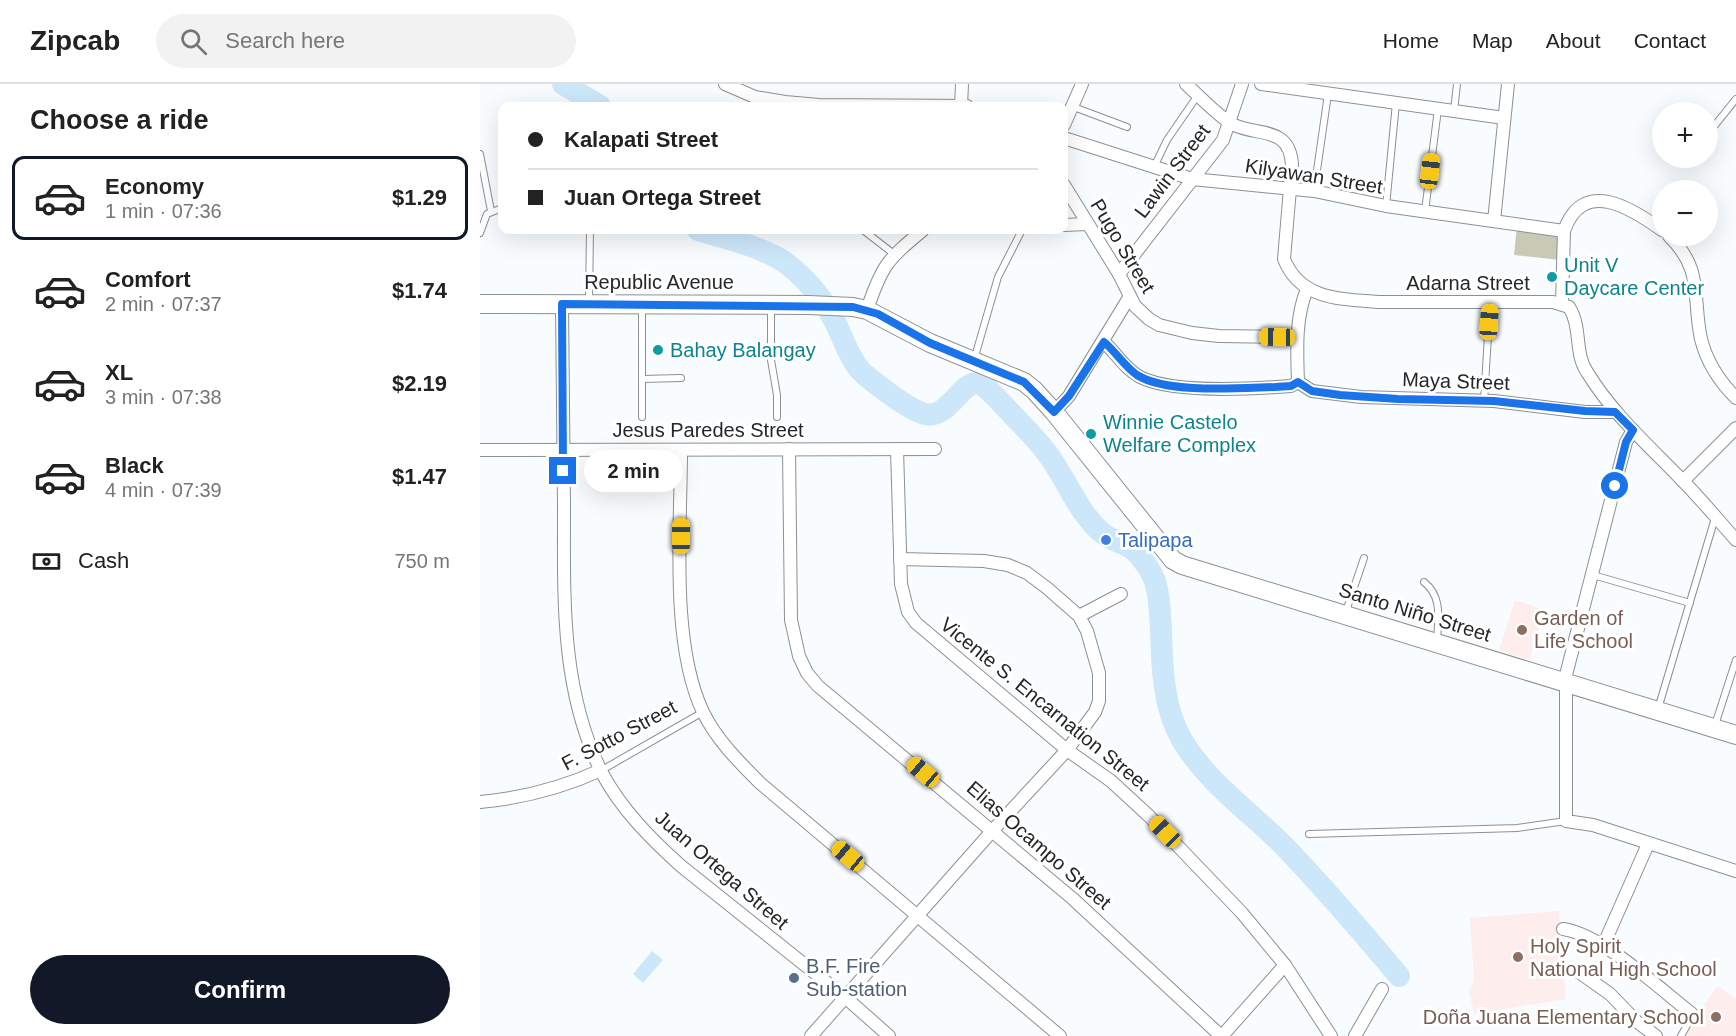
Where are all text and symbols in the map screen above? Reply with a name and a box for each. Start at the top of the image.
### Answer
search box [156,14,576,68]
text: Zipcab [30,25,120,56]
icon: search [177,25,210,58]
text: Search here [225,28,345,53]
text: Home [1383,29,1439,52]
text: Map [1472,29,1513,52]
text: About [1546,29,1601,52]
text: Contact [1634,29,1706,52]
map controls [1652,102,1718,246]
button: + [1652,102,1718,168]
text: Choose a ride [30,105,209,135]
street label: Lawin Street [1130,120,1215,222]
text: Kalapati Street [564,127,718,152]
car [1419,152,1441,190]
street label: Kilyawan Street [1244,154,1385,198]
icon: car [33,171,87,225]
text: Economy [105,174,204,199]
button: − [1652,180,1718,246]
text: $1.29 [392,185,447,210]
text: Juan Ortega Street [564,185,761,210]
street label: Pugo Street [1086,195,1160,297]
text: 1 min · 07:36 [105,200,222,222]
place label: Unit V Daycare Center [1564,254,1704,299]
icon: car [33,264,87,318]
text: Comfort [105,267,191,292]
marker: Unit V Daycare Center [1545,270,1559,284]
street label: Republic Avenue [584,271,734,293]
street label: Adarna Street [1406,272,1530,294]
text: $1.74 [392,278,447,303]
text: 2 min · 07:37 [105,293,222,315]
car [1479,303,1499,341]
car [1259,328,1295,346]
place label: Bahay Balangay [670,339,816,361]
marker: Bahay Balangay [651,343,665,357]
icon: car [33,357,87,411]
text: XL [105,360,133,385]
street label: Maya Street [1402,368,1511,394]
text: $2.19 [392,371,447,396]
text: 3 min · 07:38 [105,386,222,408]
place label: Winnie Castelo Welfare Complex [1103,411,1256,456]
street label: Jesus Paredes Street [612,419,804,441]
marker: Winnie Castelo Welfare Complex [1084,427,1098,441]
icon: car [33,450,87,504]
callout: 2 min [584,450,683,492]
text: Black [105,453,164,478]
route end [549,457,576,484]
text: 2 min [607,460,660,482]
text: $1.47 [392,464,447,489]
route start [1601,472,1628,499]
text: 4 min · 07:39 [105,479,222,501]
car [672,518,690,554]
place label: Talipapa [1118,529,1193,551]
marker: Talipapa [1099,533,1113,547]
icon: cash [30,545,63,578]
text: Cash [78,548,129,573]
text: 750 m [394,550,450,572]
street label: Santo Niño Street [1336,578,1494,646]
place label: Garden of Life School [1534,607,1633,652]
street label: Vicente S. Encarnation Street [936,613,1154,795]
marker: Garden of Life School [1515,623,1529,637]
street label: F. Sotto Street [558,695,681,774]
car [903,754,943,790]
street label: Elias Ocampo Street [963,777,1116,914]
street label: Juan Ortega Street [651,806,793,934]
car [1146,813,1184,851]
car [828,838,868,874]
place label: Holy Spirit National High School [1530,935,1717,980]
marker: Holy Spirit National High School [1511,950,1525,964]
button: Confirm [30,955,450,1024]
place label: B.F. Fire Sub-station [806,955,907,1000]
marker: B.F. Fire Sub-station [787,971,801,985]
place label: Doña Juana Elementary School [1423,1006,1704,1028]
marker: Doña Juana Elementary School [1709,1010,1723,1024]

